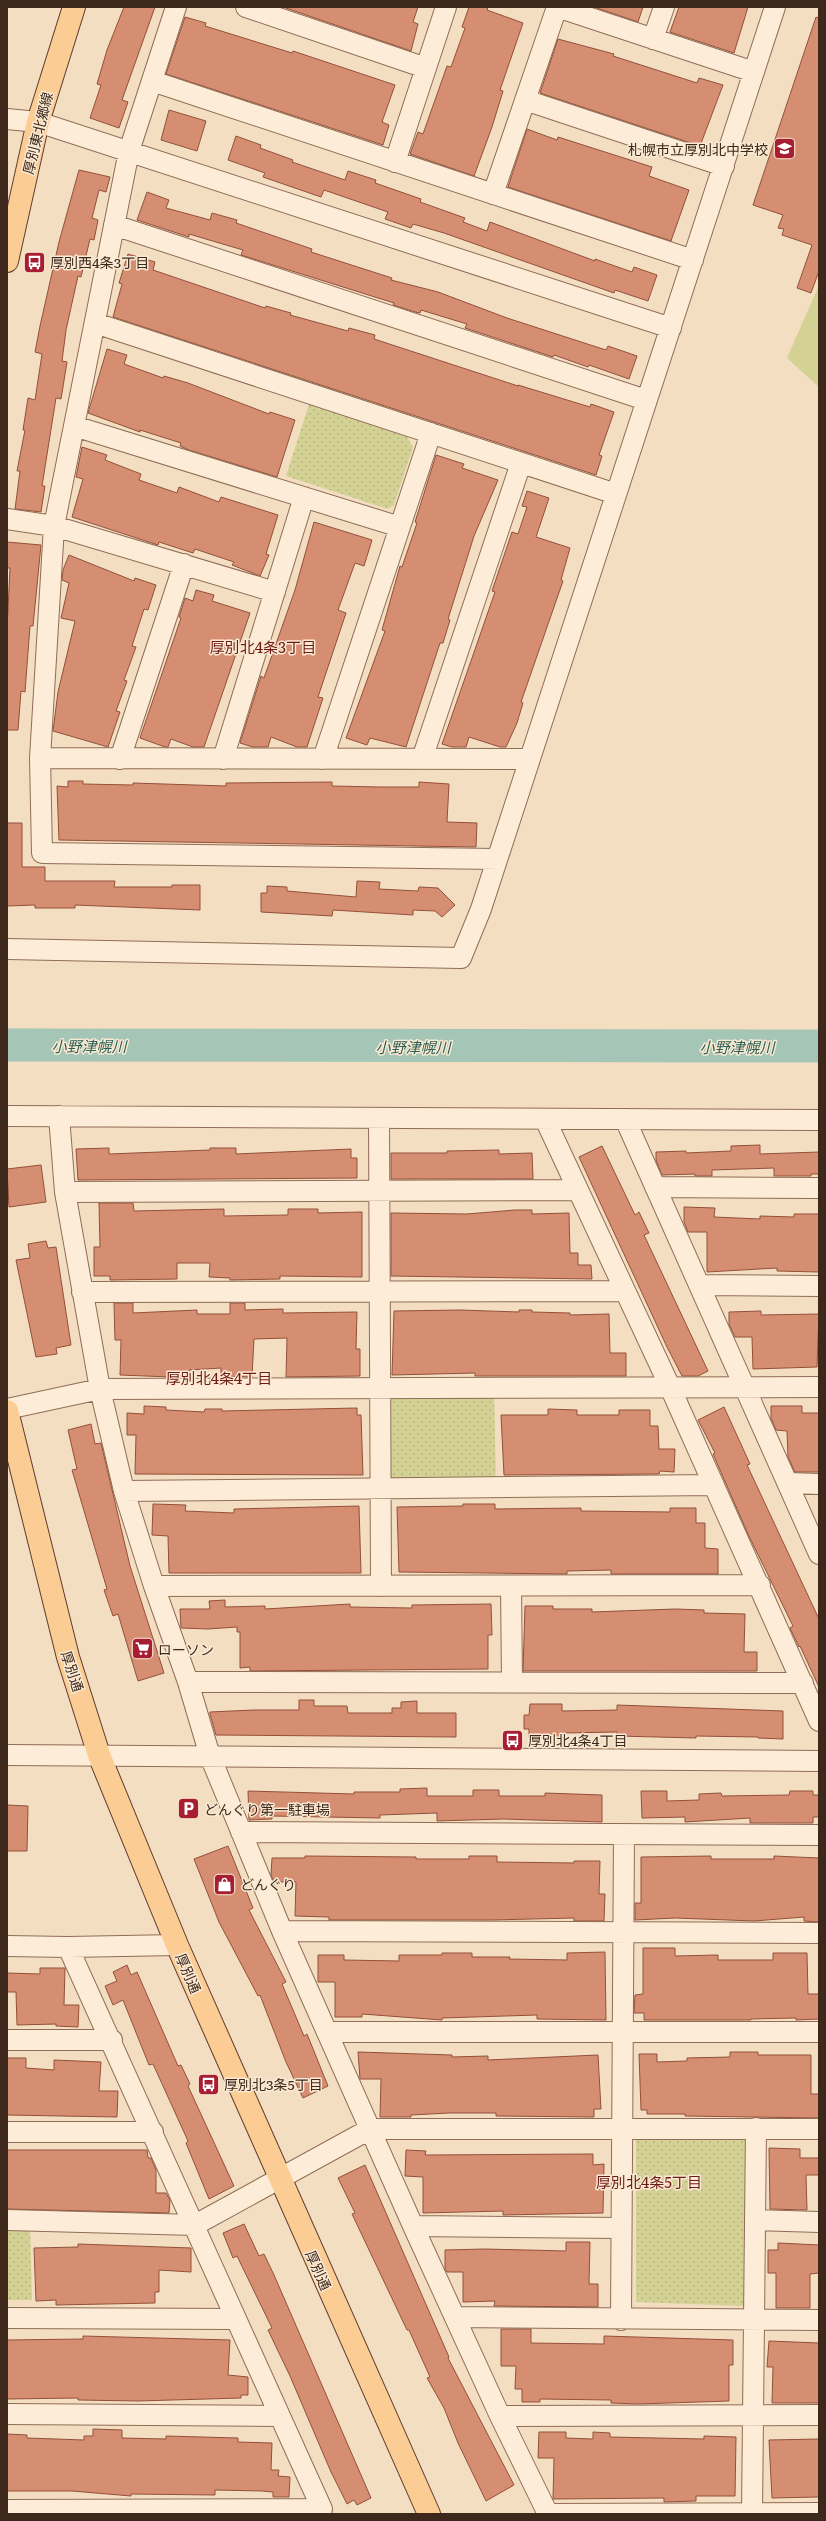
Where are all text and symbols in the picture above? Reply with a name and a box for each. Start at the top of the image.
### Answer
street label: 厚別東北郷線 [17,90,57,176]
school or university icon: 札幌市立厚別北中学校 [771,136,797,162]
place label: 札幌市立厚別北中学校 [628,139,768,159]
bus stop icon: 厚別西4条3丁目 [22,249,48,275]
place label: 厚別西4条3丁目 [50,252,149,272]
district label: 厚別北4条3丁目 [210,635,316,658]
water label: 小野津幌川 [51,1034,128,1057]
water label: 小野津幌川 [375,1035,452,1058]
water label: 小野津幌川 [699,1035,776,1058]
district label: 厚別北4条4丁目 [166,1366,272,1389]
supermarket icon: ローソン [130,1636,156,1662]
place label: ローソン [158,1639,214,1659]
street label: 厚別通 [57,1648,89,1694]
bus stop icon: 厚別北4条4丁目 [500,1727,526,1753]
place label: 厚別北4条4丁目 [528,1730,627,1750]
parking icon: どんぐり第一駐車場 [176,1796,202,1822]
place label: どんぐり第一駐車場 [204,1799,330,1819]
shop icon: どんぐり [211,1871,237,1897]
place label: どんぐり [240,1874,296,1894]
street label: 厚別通 [172,1950,206,1996]
bus stop icon: 厚別北3条5丁目 [196,2071,222,2097]
place label: 厚別北3条5丁目 [224,2074,323,2094]
district label: 厚別北4条5丁目 [596,2170,702,2193]
street label: 厚別通 [301,2247,337,2293]

